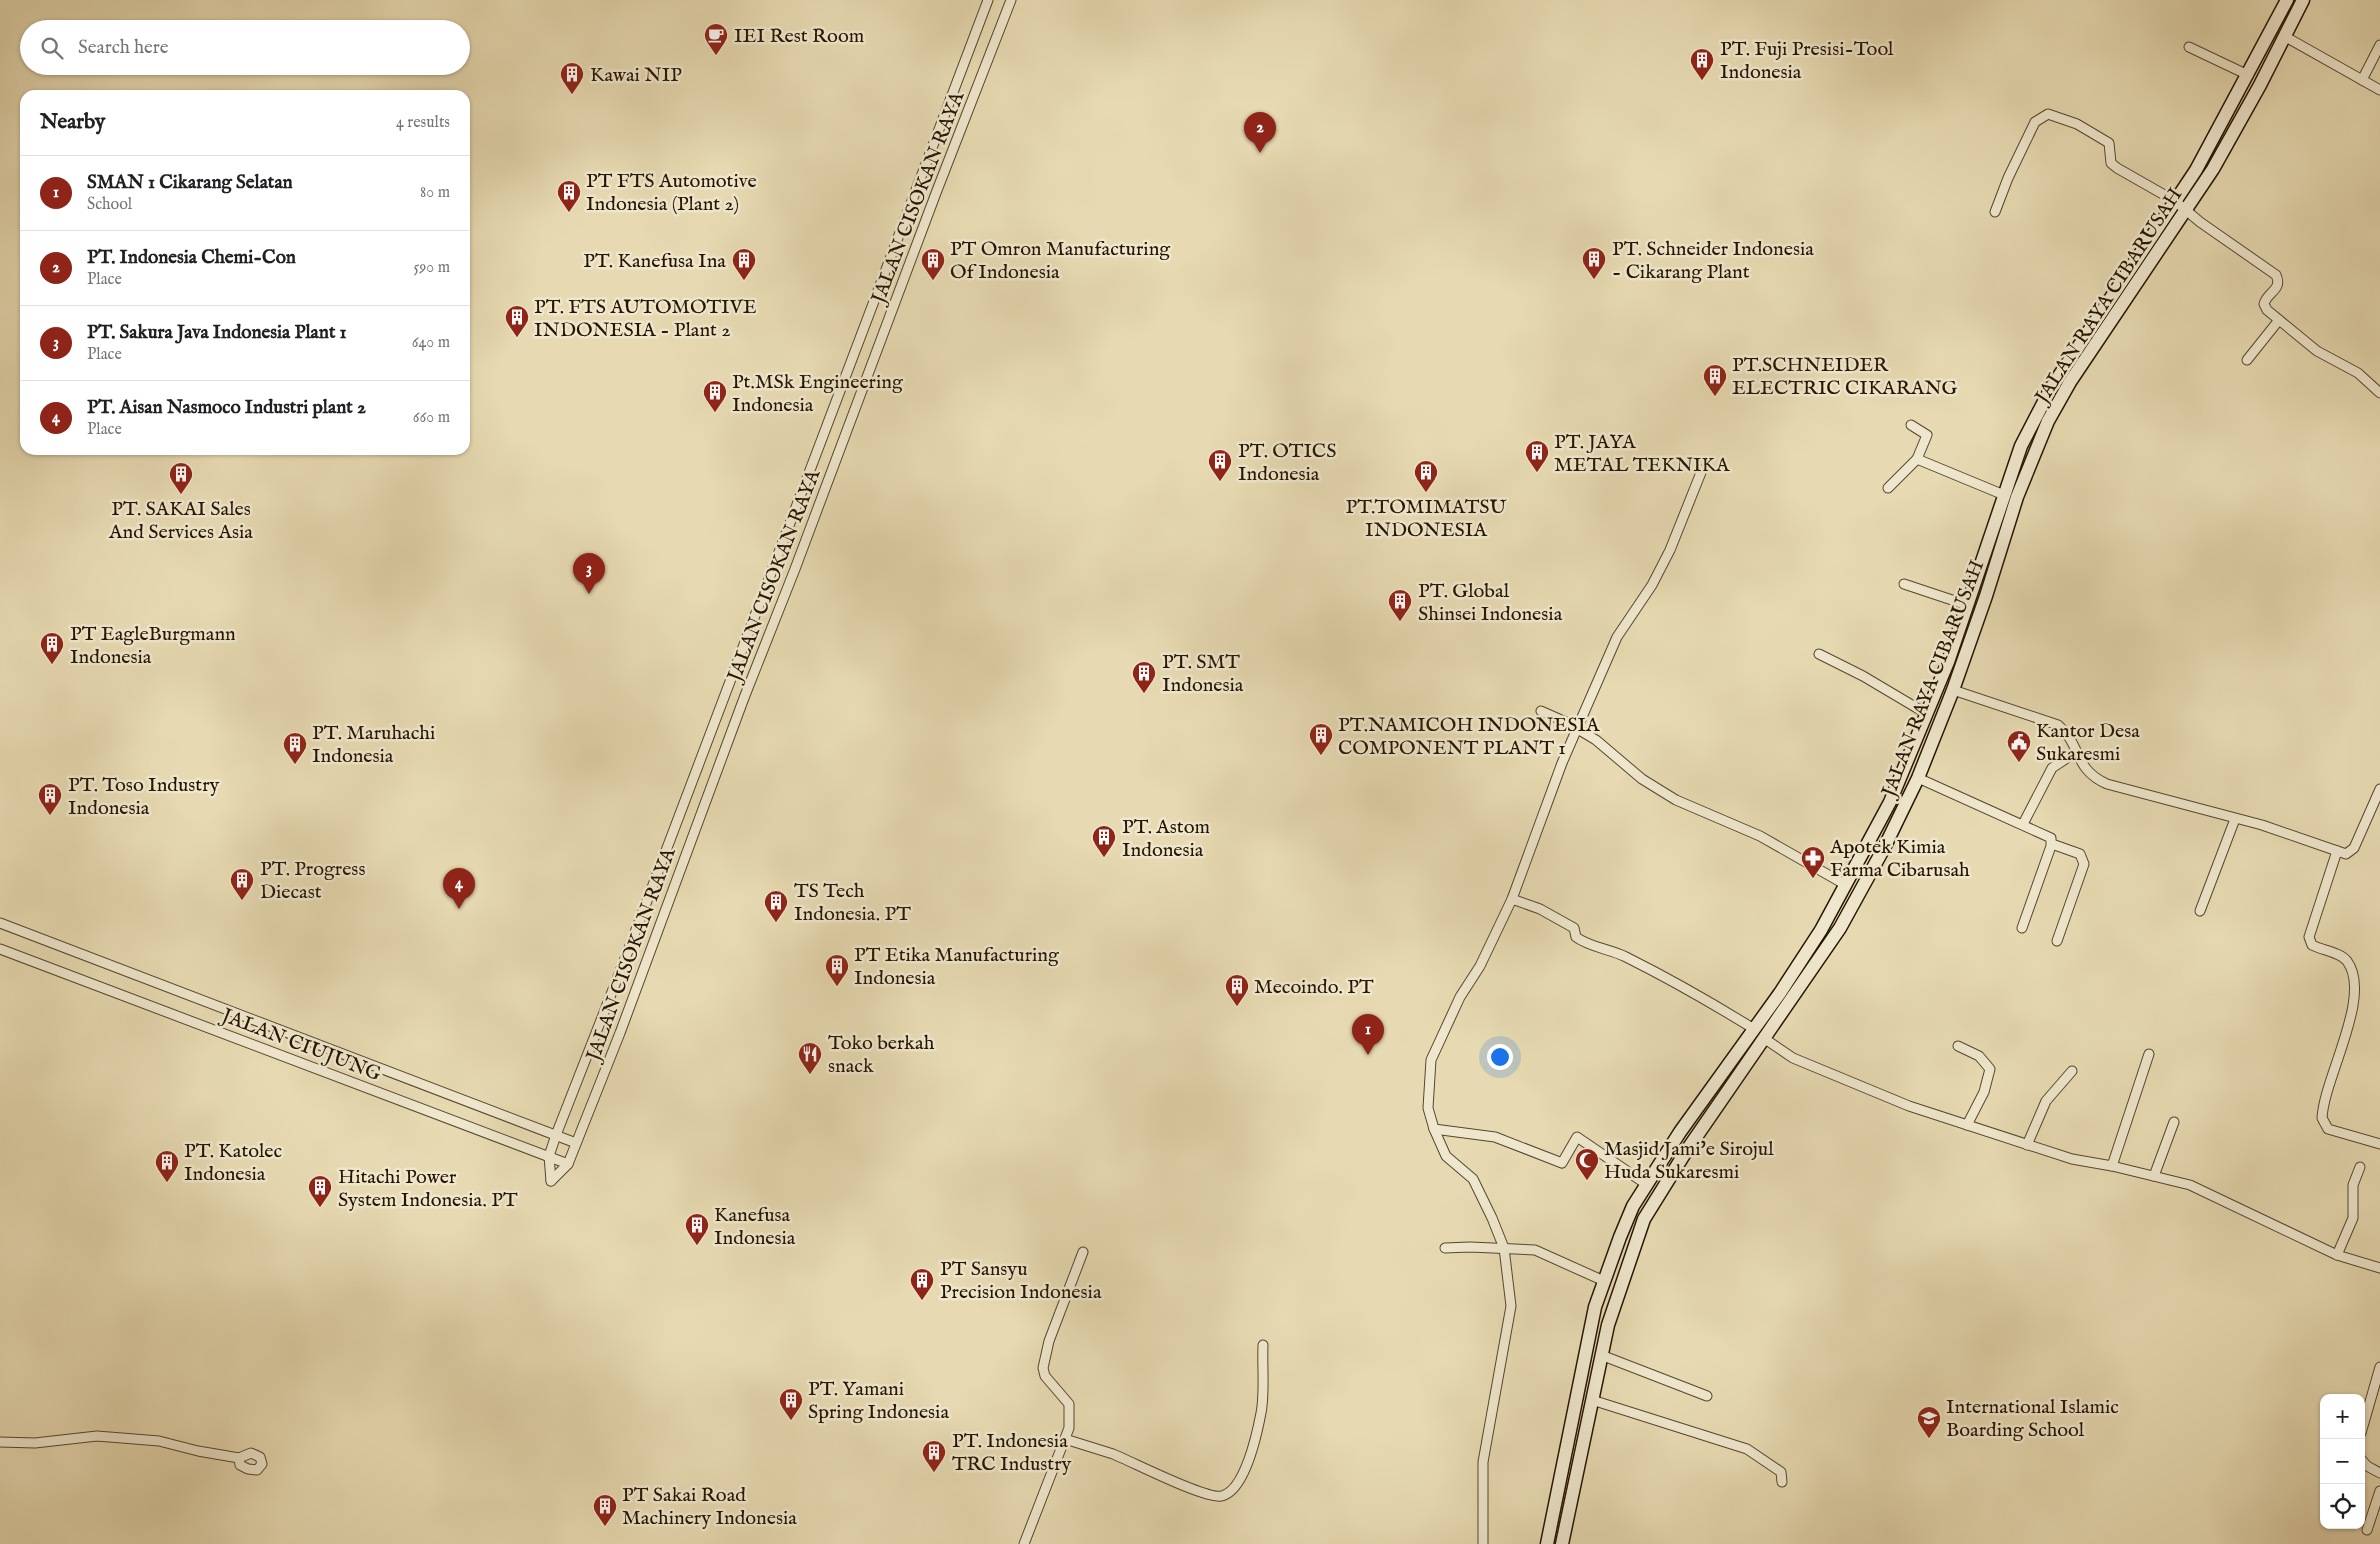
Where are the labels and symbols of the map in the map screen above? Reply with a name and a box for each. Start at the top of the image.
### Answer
cafe icon: IEI Rest Room [703,22,729,56]
place label: IEI Rest Room [734,24,864,49]
place label: PT. Fuji Presisi-Tool Indonesia [1720,37,1894,85]
building icon: PT. Fuji Presisi-Tool Indonesia [1689,47,1715,81]
building icon: Kawai NIP [559,61,585,95]
place label: Kawai NIP [590,63,682,88]
street label: JALAN CISOKAN RAYA [866,88,971,309]
pin: 2 [1244,112,1276,153]
place label: PT FTS Automotive Indonesia (Plant 2) [586,169,757,217]
building icon: PT FTS Automotive Indonesia (Plant 2) [556,179,582,213]
street label: JALAN RAYA CIBARUSAH [2029,183,2188,410]
place label: PT Omron Manufacturing Of Indonesia [950,237,1171,285]
place label: PT. Schneider Indonesia - Cikarang Plant [1612,237,1814,285]
building icon: PT. Schneider Indonesia - Cikarang Plant [1581,246,1607,280]
building icon: PT. Kanefusa Ina [731,247,757,281]
building icon: PT Omron Manufacturing Of Indonesia [920,247,946,281]
place label: PT. Kanefusa Ina [583,249,726,274]
place label: PT. FTS AUTOMOTIVE INDONESIA - Plant 2 [534,295,757,343]
building icon: PT. FTS AUTOMOTIVE INDONESIA - Plant 2 [504,304,530,338]
place label: PT.SCHNEIDER ELECTRIC CIKARANG [1732,353,1958,401]
building icon: PT.SCHNEIDER ELECTRIC CIKARANG [1702,363,1728,397]
place label: Pt.MSk Engineering Indonesia [732,370,904,418]
building icon: Pt.MSk Engineering Indonesia [702,379,728,413]
place label: PT. JAYA METAL TEKNIKA [1554,430,1730,478]
place label: PT. OTICS Indonesia [1238,439,1336,487]
building icon: PT. JAYA METAL TEKNIKA [1524,439,1550,473]
building icon: PT. OTICS Indonesia [1207,448,1233,482]
building icon: PT.TOMIMATSU INDONESIA [1413,459,1439,493]
building icon: PT. SAKAI Sales And Services Asia [168,461,194,495]
street label: JALAN CISOKAN RAYA [722,466,827,687]
place label: PT.TOMIMATSU INDONESIA [1345,495,1508,543]
place label: PT. SAKAI Sales And Services Asia [108,497,253,545]
pin: 3 [573,553,605,594]
street label: JALAN RAYA CIBARUSAH [1876,556,1990,802]
place label: PT. Global Shinsei Indonesia [1418,579,1563,627]
building icon: PT. Global Shinsei Indonesia [1387,588,1413,622]
place label: PT EagleBurgmann Indonesia [70,622,236,670]
building icon: PT EagleBurgmann Indonesia [39,631,65,665]
place label: PT. SMT Indonesia [1162,650,1244,698]
building icon: PT. SMT Indonesia [1131,660,1157,694]
place label: PT.NAMICOH INDONESIA COMPONENT PLANT 1 [1338,713,1600,761]
place label: Kantor Desa Sukaresmi [2036,719,2140,767]
place label: PT. Maruhachi Indonesia [312,721,435,769]
building icon: PT.NAMICOH INDONESIA COMPONENT PLANT 1 [1308,722,1334,756]
public building icon: Kantor Desa Sukaresmi [2006,729,2032,763]
building icon: PT. Maruhachi Indonesia [282,731,308,765]
place label: PT. Toso Industry Indonesia [68,773,220,821]
building icon: PT. Toso Industry Indonesia [37,782,63,816]
place label: PT. Astom Indonesia [1122,815,1210,863]
building icon: PT. Astom Indonesia [1091,824,1117,858]
place label: Apotek Kimia Farma Cibarusah [1829,835,1970,883]
street label: JALAN CISOKAN RAYA [581,844,682,1066]
pharmacy icon: Apotek Kimia Farma Cibarusah [1800,845,1826,879]
place label: PT. Progress Diecast [260,857,365,905]
building icon: PT. Progress Diecast [229,867,255,901]
pin: 4 [443,868,475,909]
place label: TS Tech Indonesia. PT [794,879,911,927]
building icon: TS Tech Indonesia. PT [763,889,789,923]
place label: PT Etika Manufacturing Indonesia [854,943,1060,991]
building icon: PT Etika Manufacturing Indonesia [824,953,850,987]
building icon: Mecoindo. PT [1224,973,1250,1007]
place label: Mecoindo. PT [1254,975,1374,1000]
street label: JALAN CIUJUNG [216,1003,385,1087]
pin: 1 [1352,1014,1384,1055]
place label: Toko berkah snack [828,1031,935,1079]
restaurant icon: Toko berkah snack [797,1041,823,1075]
your location [1487,1044,1513,1070]
place label: Masjid Jami'e Sirojul Huda Sukaresmi [1604,1137,1774,1185]
place label: PT. Katolec Indonesia [184,1139,282,1187]
mosque icon: Masjid Jami'e Sirojul Huda Sukaresmi [1574,1147,1600,1181]
building icon: PT. Katolec Indonesia [154,1149,180,1183]
place label: Hitachi Power System Indonesia. PT [338,1165,518,1213]
building icon: Hitachi Power System Indonesia. PT [307,1174,333,1208]
place label: Kanefusa Indonesia [714,1203,796,1251]
building icon: Kanefusa Indonesia [684,1212,710,1246]
place label: PT Sansyu Precision Indonesia [940,1257,1102,1305]
building icon: PT Sansyu Precision Indonesia [909,1267,935,1301]
place label: PT. Yamani Spring Indonesia [808,1377,949,1425]
building icon: PT. Yamani Spring Indonesia [778,1387,804,1421]
place label: International Islamic Boarding School [1946,1395,2119,1443]
school or university icon: International Islamic Boarding School [1916,1405,1942,1439]
place label: PT. Indonesia TRC Industry [952,1429,1072,1477]
building icon: PT. Indonesia TRC Industry [921,1439,947,1473]
place label: PT Sakai Road Machinery Indonesia [622,1483,797,1531]
building icon: PT Sakai Road Machinery Indonesia [592,1493,618,1527]

